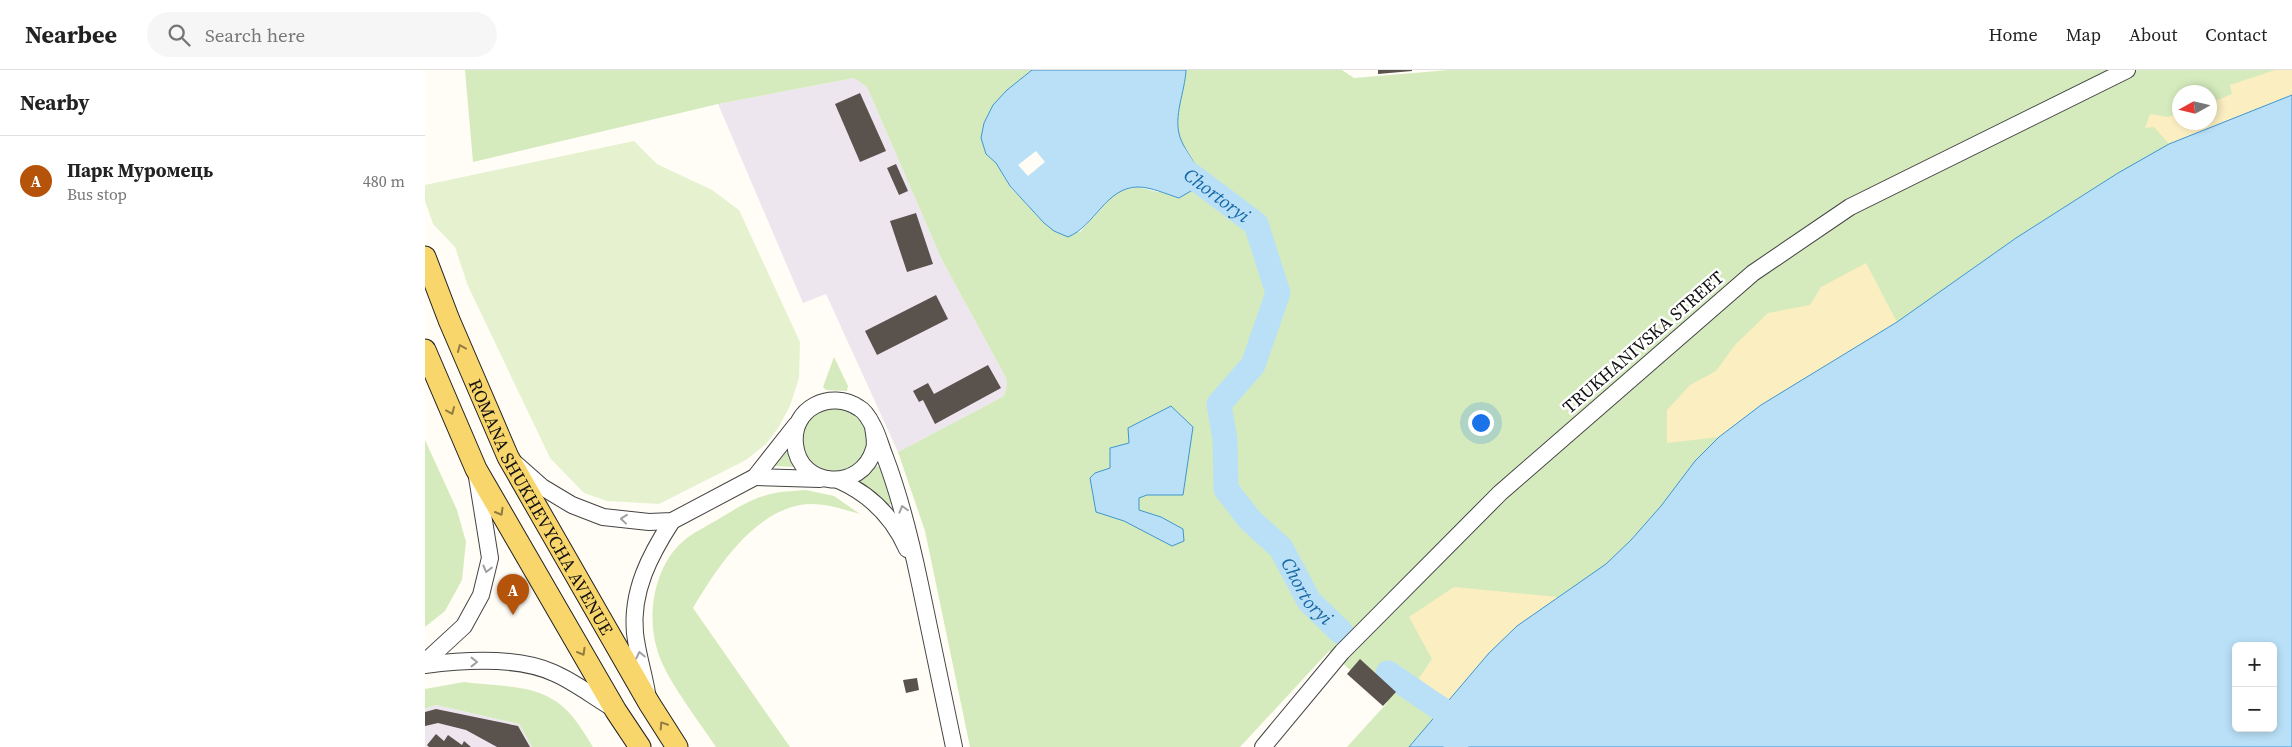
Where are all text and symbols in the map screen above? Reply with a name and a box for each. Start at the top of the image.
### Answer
search box [147,12,497,57]
text: Nearbee [25,18,117,51]
icon: search [165,21,193,49]
text: Search here [205,22,305,48]
text: Home [1989,22,2038,47]
text: Map [2066,22,2101,47]
text: About [2129,22,2177,47]
text: Contact [2205,22,2267,47]
north arrow [2172,85,2217,130]
text: Nearby [20,88,90,117]
text: Парк Муромець [67,157,213,183]
water label: Chortoryi [1179,161,1256,228]
text: A [31,170,41,192]
text: 480 m [363,170,405,192]
text: Bus stop [67,183,127,205]
street label: TRUKHANIVSKA STREET [1557,265,1729,419]
one-way arrow [457,344,468,353]
street label: ROMANA SHUKHEVYCHA AVENUE [465,374,619,638]
one-way arrow [444,406,455,415]
your location [1468,410,1494,436]
one-way arrow [494,506,504,515]
one-way arrow [898,506,908,514]
one-way arrow [620,514,628,525]
water label: Chortoryi [1275,553,1339,631]
one-way arrow [482,565,493,574]
pin: A [497,574,529,615]
map controls [2232,642,2277,732]
button: + [2232,642,2277,687]
one-way arrow [576,647,586,656]
one-way arrow [635,651,646,660]
one-way arrow [470,657,478,667]
button: − [2232,687,2277,732]
one-way arrow [660,721,669,731]

